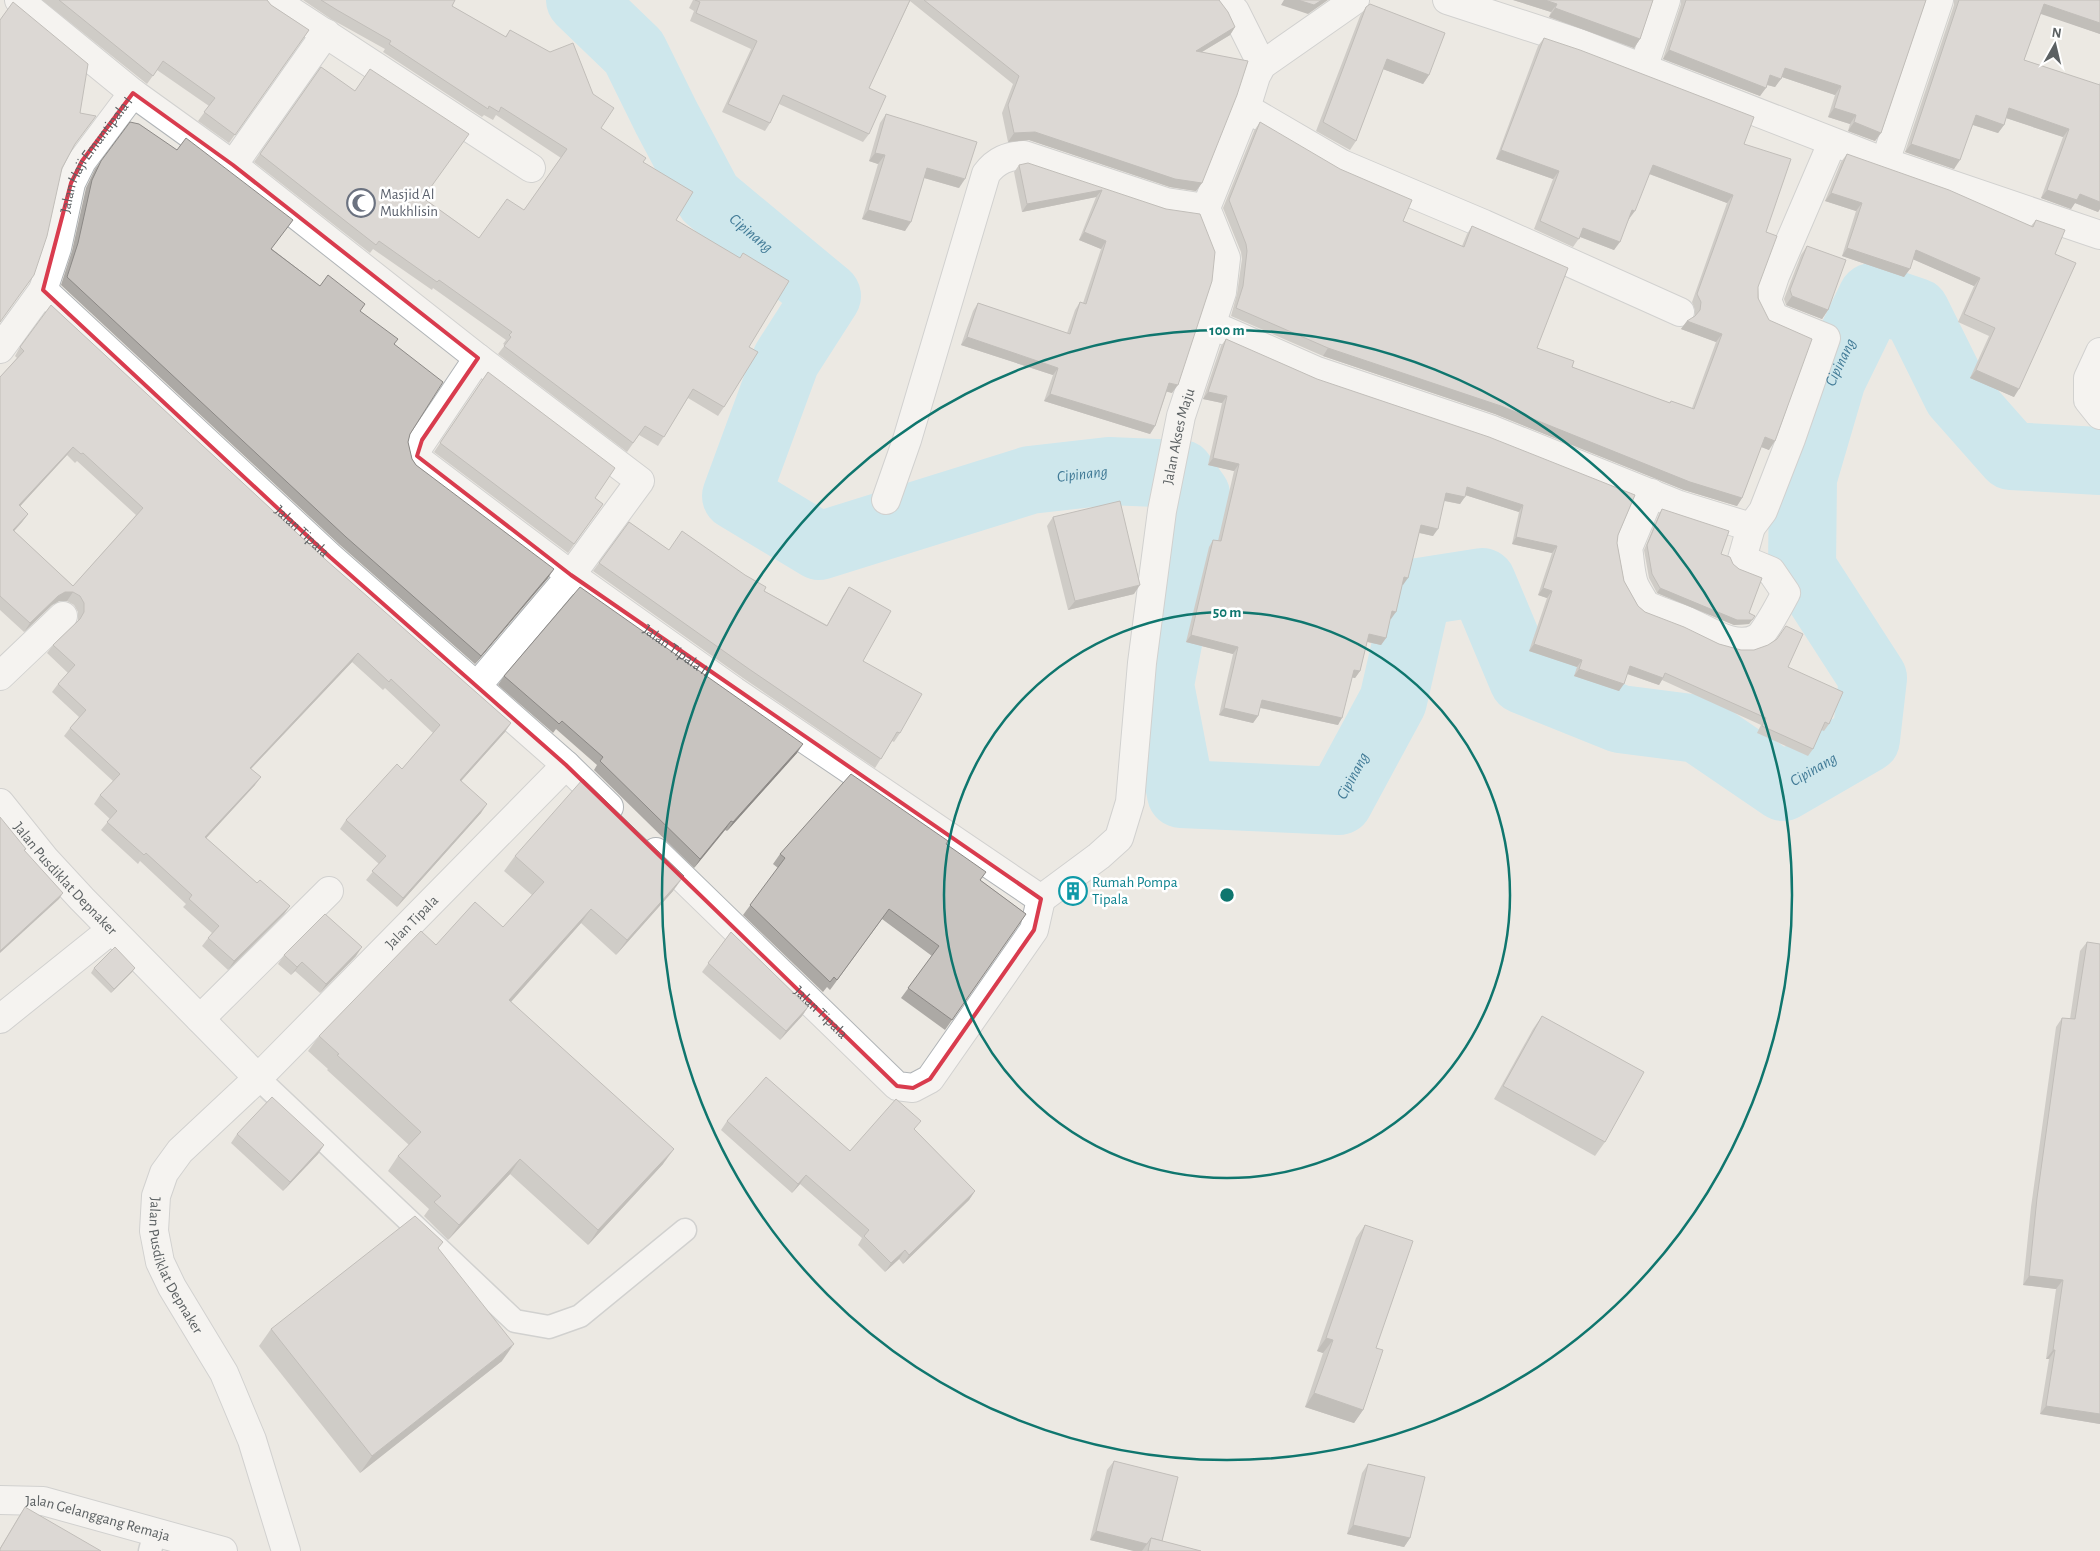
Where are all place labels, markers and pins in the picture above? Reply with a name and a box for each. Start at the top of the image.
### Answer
place label: Masjid Al Mukhlisin [380,187,438,219]
mosque icon: Masjid Al Mukhlisin [346,188,376,218]
place label: Rumah Pompa Tipala [1092,875,1178,907]
building icon: Rumah Pompa Tipala [1058,876,1088,906]
centre of rings [1218,886,1236,904]

